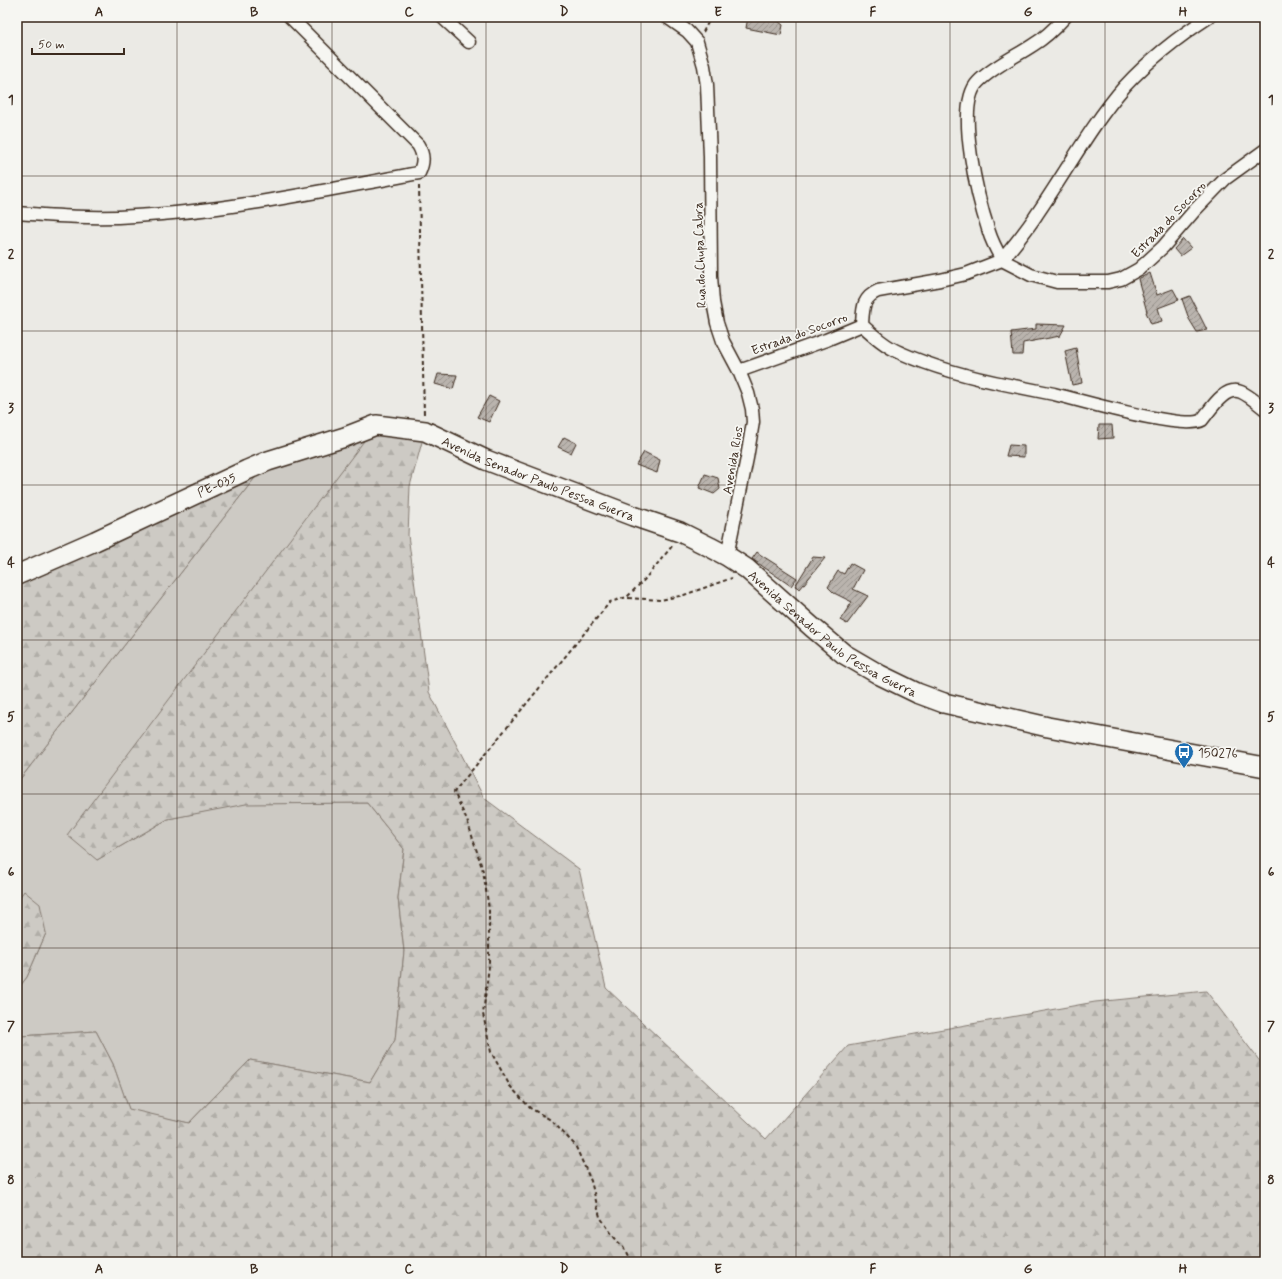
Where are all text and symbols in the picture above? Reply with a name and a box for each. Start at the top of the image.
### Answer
text: A [95,4,103,21]
text: B [250,4,259,21]
text: C [404,4,414,21]
text: D [560,4,569,21]
text: E [714,4,722,21]
text: F [870,4,877,21]
text: G [1024,4,1033,21]
text: H [1179,4,1188,21]
scale bar [32,30,124,56]
text: 50 m [38,37,65,53]
text: 1 [8,92,14,109]
text: 1 [1268,92,1274,109]
street label: Estrada do Socorro [1128,178,1210,262]
street label: Rua do Chupa Cabra [690,201,711,308]
text: 2 [8,246,15,263]
text: 2 [1268,246,1275,263]
street label: Estrada do Socorro [749,309,850,360]
text: 3 [8,400,14,417]
text: 3 [1268,400,1274,417]
street label: Avenida Rios [719,425,748,496]
street label: Avenida Senador Paulo Pessoa Guerra [439,433,637,526]
street label: PE-035 [195,469,239,502]
text: 4 [7,555,15,572]
text: 4 [1267,555,1275,572]
street label: Avenida Senador Paulo Pessoa Guerra [744,567,920,702]
text: 5 [7,709,15,726]
text: 5 [1267,709,1275,726]
bus stop icon: 150276 [1173,741,1195,769]
place label: 150276 [1198,745,1238,762]
text: 6 [8,864,15,881]
text: 6 [1268,864,1275,881]
text: 7 [7,1018,15,1035]
text: 7 [1267,1018,1275,1035]
text: 8 [7,1172,15,1189]
text: 8 [1267,1172,1275,1189]
text: A [95,1261,103,1278]
text: B [250,1261,259,1278]
text: C [404,1261,414,1278]
text: D [560,1261,569,1278]
text: E [714,1261,722,1278]
text: F [870,1261,877,1278]
text: G [1024,1261,1033,1278]
text: H [1179,1261,1188,1278]

